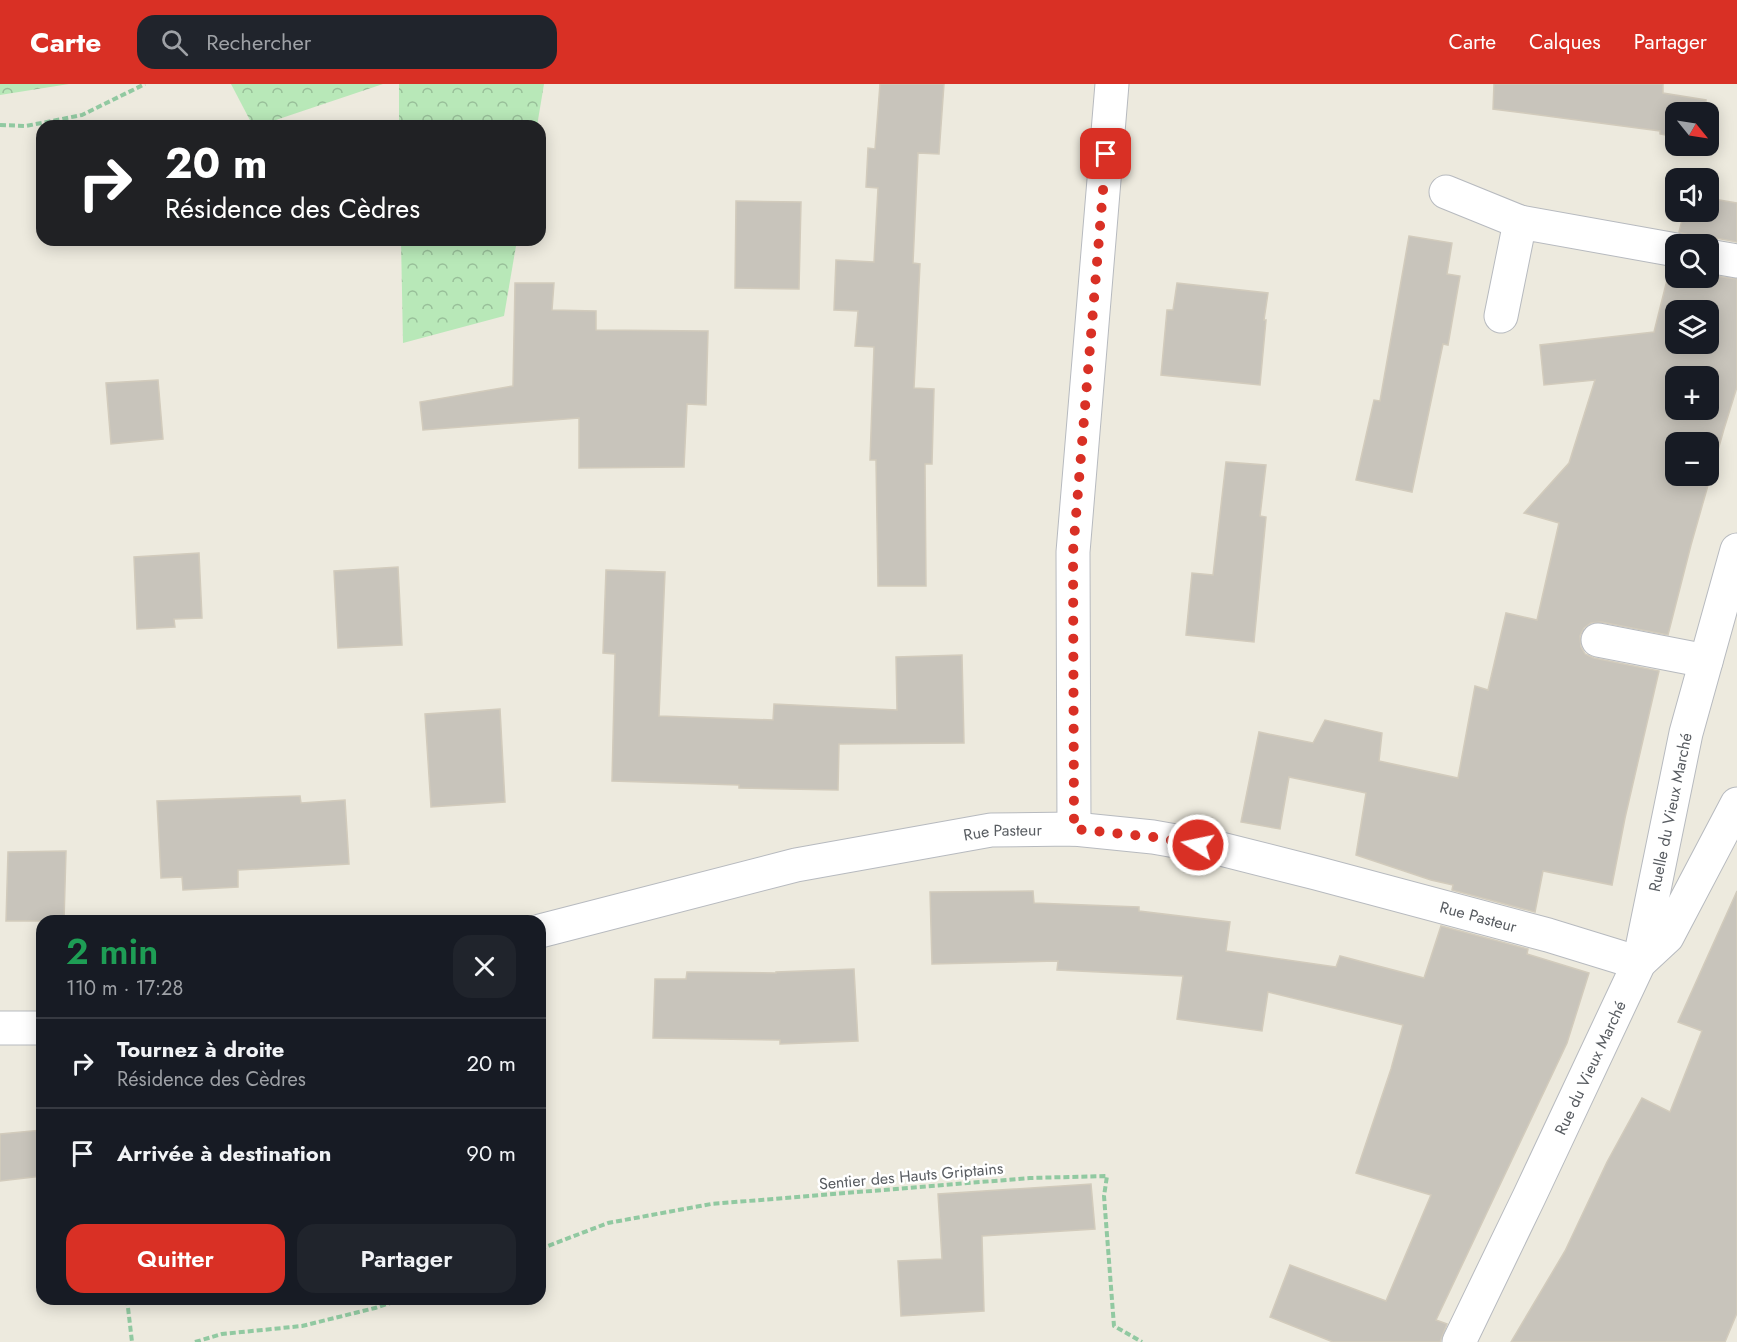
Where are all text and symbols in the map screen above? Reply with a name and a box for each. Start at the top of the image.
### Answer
search box [137,15,557,69]
text: Carte [30,22,101,63]
icon: search [158,26,191,59]
text: Rechercher [206,26,311,58]
text: Carte [1449,27,1496,57]
text: Calques [1529,27,1601,57]
text: Partager [1634,27,1707,57]
north arrow [1665,102,1719,156]
map controls [1665,102,1719,486]
pin [1080,128,1131,179]
text: 20 m [165,133,267,194]
icon: arrive [1089,137,1122,170]
icon: right [66,144,144,222]
button: sound [1665,168,1719,222]
text: Résidence des Cèdres [165,189,420,228]
button: search [1665,234,1719,288]
button: layers [1665,300,1719,354]
button: + [1665,366,1719,420]
button: − [1665,432,1719,486]
street label: Ruelle du Vieux Marché [1642,731,1697,894]
position arrow [1166,813,1230,877]
street label: Rue Pasteur [961,818,1043,846]
street label: Rue Pasteur [1437,895,1520,938]
text: 2 min [66,925,158,977]
button: close [453,935,516,998]
text: 110 m · 17:28 [66,974,183,1003]
street label: Rue du Vieux Marché [1548,997,1631,1139]
text: Tournez à droite [117,1033,284,1065]
icon: right [66,1047,99,1080]
text: 20 m [467,1047,516,1079]
text: Résidence des Cèdres [117,1065,306,1094]
icon: arrive [66,1137,99,1170]
text: Arrivée à destination [117,1137,331,1169]
text: 90 m [466,1137,516,1169]
street label: Sentier des Hauts Griptains [818,1156,1004,1196]
button: Quitter [66,1224,285,1293]
button: Partager [297,1224,516,1293]

